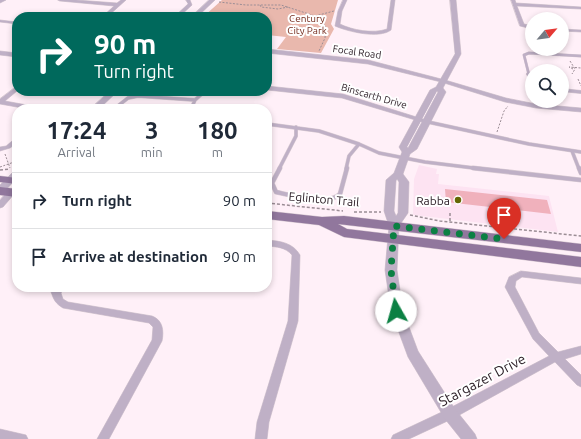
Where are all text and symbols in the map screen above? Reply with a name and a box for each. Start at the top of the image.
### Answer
north arrow [525,12,569,56]
map controls [525,12,569,108]
park label: Century City Park [287,13,327,36]
icon: right [28,28,80,80]
text: 90 m [94,28,156,59]
street label: Focal Road [332,43,382,61]
text: Turn right [94,61,174,81]
button: search [525,64,569,108]
street label: Binscarth Drive [340,81,408,111]
text: 17:24 [46,117,106,144]
text: 3 [145,117,158,144]
text: 180 [197,117,238,144]
text: Arrival [57,145,95,159]
text: min [141,145,163,159]
text: m [212,145,223,159]
street label: Eglinton Trail [288,189,360,209]
icon: right [28,190,50,212]
text: Turn right [62,192,132,209]
text: 90 m [223,192,256,209]
place label: Rabba [416,194,450,207]
marker: Rabba [453,195,463,205]
pin [487,198,521,239]
icon: arrive [493,204,515,226]
icon: arrive [28,246,50,268]
text: Arrive at destination [62,248,208,265]
text: 90 m [223,248,256,265]
position arrow [375,290,417,332]
street label: Stargazer Drive [436,350,528,410]

